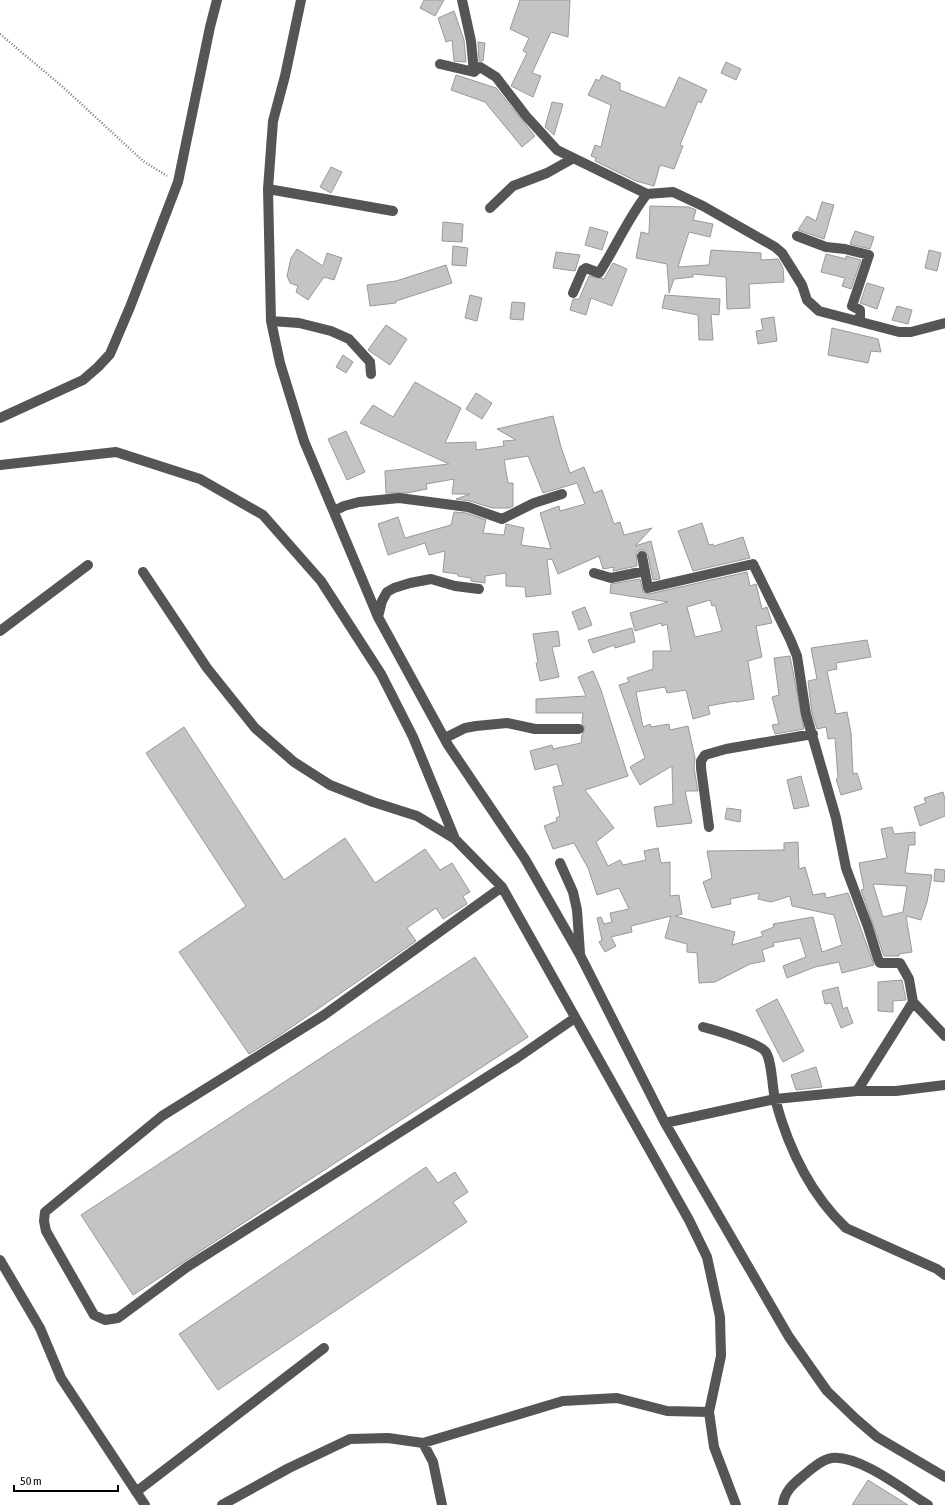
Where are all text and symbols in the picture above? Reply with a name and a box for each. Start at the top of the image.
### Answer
scale bar [14,1467,118,1493]
text: 50 m [20,1474,42,1488]

